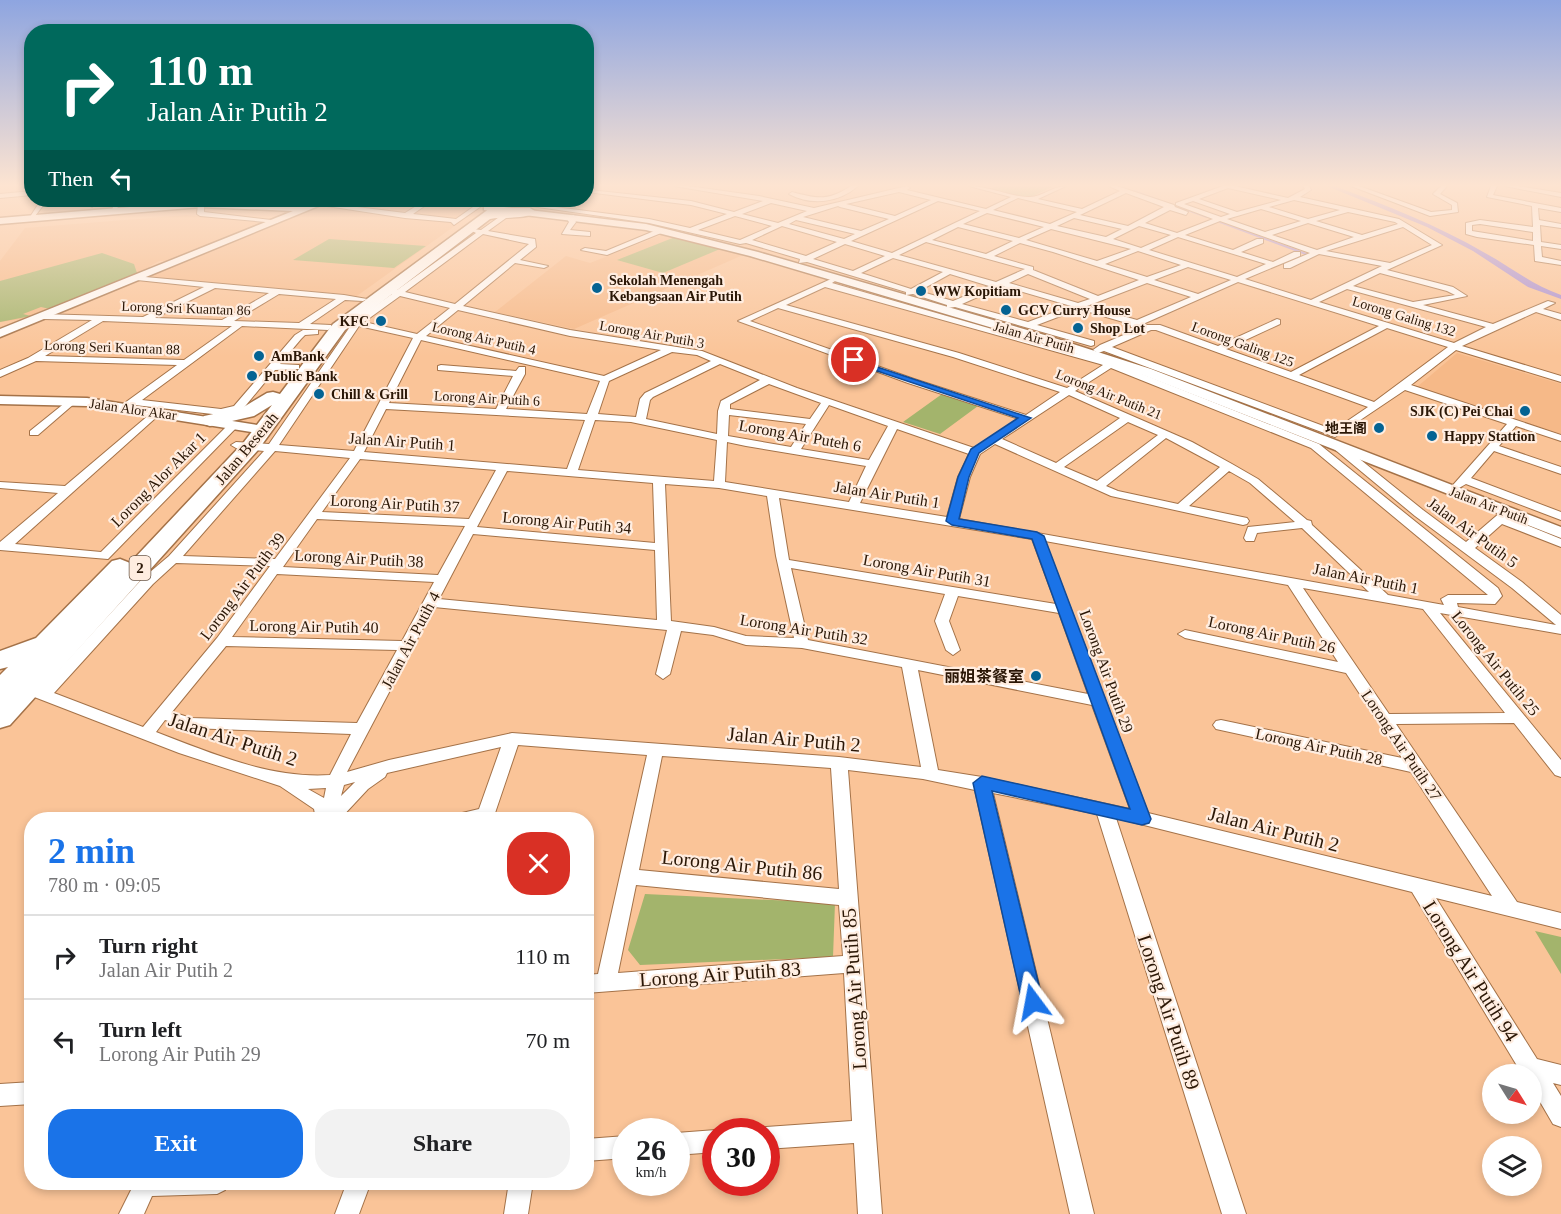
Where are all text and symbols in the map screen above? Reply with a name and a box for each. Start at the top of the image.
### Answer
icon: right [48,48,126,126]
text: 110 m [147,48,253,94]
text: Jalan Air Putih 2 [147,97,328,127]
icon: left [105,162,138,195]
text: Then [48,166,93,191]
place label: Sekolah Menengah Kebangsaan Air Putih [609,273,742,304]
marker: Sekolah Menengah Kebangsaan Air Putih [590,281,604,295]
marker: WW Kopitiam [914,284,928,298]
place label: WW Kopitiam [933,284,1021,299]
street label: Lorong Galing 132 [1350,294,1457,339]
street label: Lorong Sri Kuantan 86 [121,299,251,318]
marker: GCV Curry House [999,303,1013,317]
place label: GCV Curry House [1018,303,1131,318]
place label: KFC [339,314,369,329]
marker: KFC [374,314,388,328]
street label: Lorong Air Putih 3 [598,318,705,351]
street label: Lorong Air Putih 4 [430,319,537,358]
street label: Jalan Air Putih [992,319,1076,356]
street label: Lorong Galing 125 [1190,319,1296,370]
marker: Shop Lot [1071,321,1085,335]
place label: Shop Lot [1090,321,1145,336]
pin [828,334,879,385]
street label: Lorong Seri Kuantan 88 [44,338,180,357]
icon: arrive [837,343,870,376]
marker: AmBank [252,349,266,363]
place label: AmBank [271,349,325,364]
street label: Lorong Air Putih 21 [1054,366,1164,423]
marker: Public Bank [245,369,259,383]
place label: Public Bank [264,369,338,384]
marker: Chill & Grill [312,387,326,401]
place label: Chill & Grill [331,387,408,402]
street label: Lorong Air Putih 6 [434,388,540,409]
street label: Jalan Alor Akar [88,396,178,423]
place label: SJK (C) Pei Chai [1410,404,1513,420]
marker: SJK (C) Pei Chai [1518,404,1532,418]
street label: Jalan Beserah [211,409,281,488]
street label: Lorong Air Puteh 6 [737,416,862,456]
place label: 地王阁 [1325,421,1367,436]
marker: 地王阁 [1372,421,1386,435]
street label: Lorong Alor Akar 1 [108,429,210,531]
street label: Jalan Air Putih 1 [348,429,456,454]
marker: Happy Stattion [1425,429,1439,443]
place label: Happy Stattion [1444,429,1536,444]
street label: Jalan Air Putih 1 [833,478,941,511]
street label: Jalan Air Putih [1447,484,1530,527]
street label: Lorong Air Putih 37 [330,492,460,516]
street label: Jalan Air Putih 5 [1424,494,1521,571]
street label: Lorong Air Putih 34 [502,508,632,538]
street label: Lorong Air Putih 39 [197,530,289,644]
street label: Lorong Air Putih 38 [294,547,424,571]
street label: Lorong Air Putih 31 [862,551,992,591]
road number: 2 [130,556,150,580]
street label: Jalan Air Putih 1 [1312,560,1420,597]
street label: Jalan Air Putih 4 [378,589,443,692]
street label: Lorong Air Putih 29 [1075,607,1137,735]
street label: Lorong Air Putih 25 [1448,608,1543,720]
street label: Lorong Air Putih 32 [739,611,869,649]
street label: Lorong Air Putih 26 [1207,613,1337,657]
street label: Lorong Air Putih 40 [249,617,379,637]
place label: 丽姐茶餐室 [944,667,1024,685]
marker: 丽姐茶餐室 [1029,669,1043,683]
street label: Lorong Air Putih 27 [1358,687,1445,804]
street label: Jalan Air Putih 2 [166,708,300,770]
street label: Jalan Air Putih 2 [726,722,862,756]
street label: Lorong Air Putih 28 [1254,725,1384,769]
street label: Jalan Air Putih 2 [1206,802,1342,856]
text: 2 min [48,831,135,871]
button: close [507,832,570,895]
street label: Lorong Air Putih 86 [660,846,824,885]
text: 780 m · 09:05 [48,874,161,896]
street label: Lorong Air Putih 94 [1418,897,1523,1046]
street label: Lorong Air Putih 85 [837,908,872,1070]
street label: Lorong Air Putih 89 [1133,932,1204,1093]
text: Turn right [99,933,198,958]
icon: right [48,941,81,974]
text: 110 m [515,944,570,969]
street label: Lorong Air Putih 83 [639,957,801,992]
text: Jalan Air Putih 2 [99,959,233,981]
position arrow [1001,970,1065,1034]
text: Turn left [99,1017,182,1042]
icon: left [48,1025,81,1058]
text: 70 m [525,1028,570,1053]
text: Lorong Air Putih 29 [99,1043,261,1065]
north arrow [1482,1064,1542,1124]
map controls [1482,1064,1542,1196]
button: Exit [48,1109,303,1178]
button: Share [315,1109,570,1178]
speed limit sign: 30 [702,1118,780,1196]
text: 26 [636,1133,666,1166]
button: layers [1482,1136,1542,1196]
text: km/h [636,1164,666,1180]

